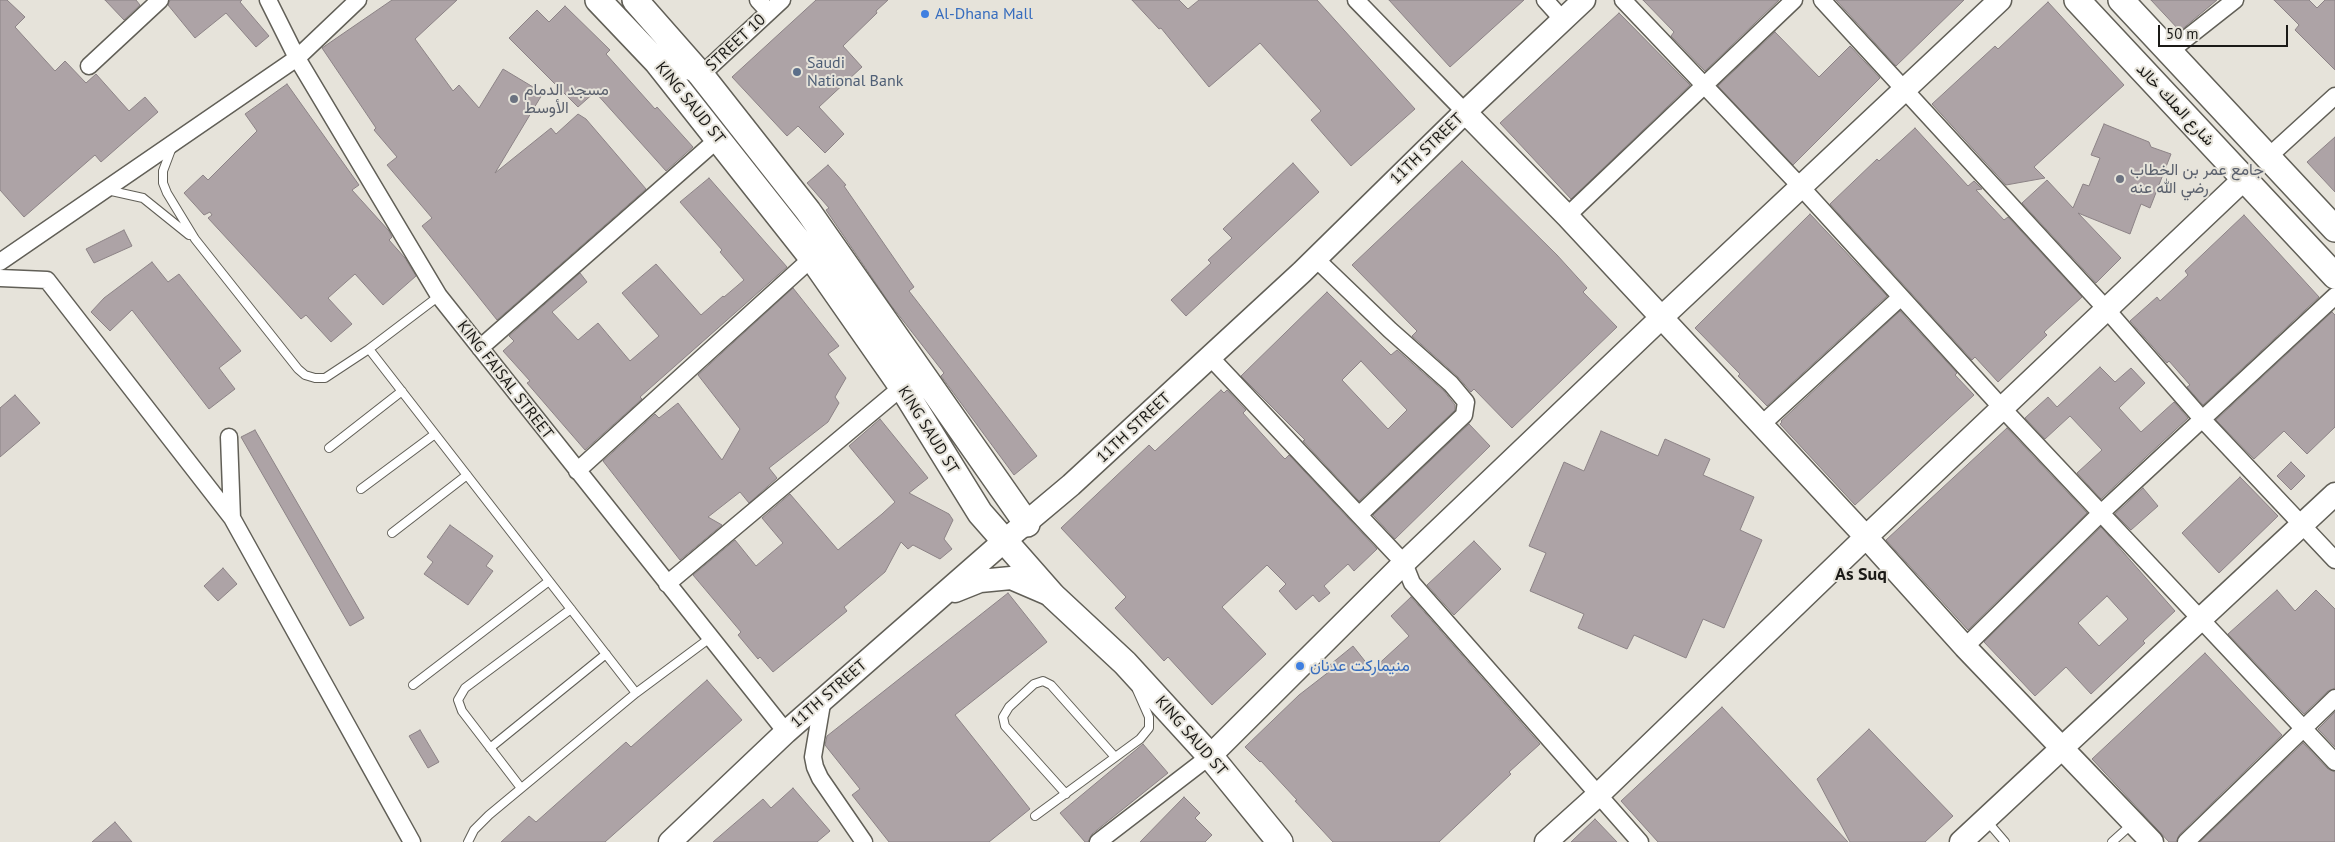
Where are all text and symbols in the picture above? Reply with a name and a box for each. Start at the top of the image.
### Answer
place label: Al-Dhana Mall [935,4,1033,24]
marker: Al-Dhana Mall [919,8,931,20]
street label: STREET 10 [702,11,770,75]
scale bar [2160,15,2290,47]
text: 50 m [2166,24,2199,43]
place label: Saudi National Bank [807,53,903,91]
street label: KING SAUD ST [651,58,729,148]
street label: شارع الملك خالد [2132,60,2218,150]
marker: Saudi National Bank [791,66,803,78]
place label: مسجد الدمام الأوسط [524,80,609,118]
marker: مسجد الدمام الأوسط [508,93,520,105]
street label: 11TH STREET [1386,109,1468,189]
place label: جامع عمر بن الخطاب رضي الله عنه [2130,160,2264,198]
marker: جامع عمر بن الخطاب رضي الله عنه [2114,173,2126,185]
street label: KING FAISAL STREET [453,317,557,443]
street label: KING SAUD ST [893,383,963,477]
street label: 11TH STREET [1093,389,1175,467]
district label: As Suq [1835,564,1887,586]
street label: 11TH STREET [787,656,871,732]
place label: منيماركت عدنان [1310,656,1410,676]
marker: منيماركت عدنان [1294,660,1306,672]
street label: KING SAUD ST [1151,692,1231,780]

